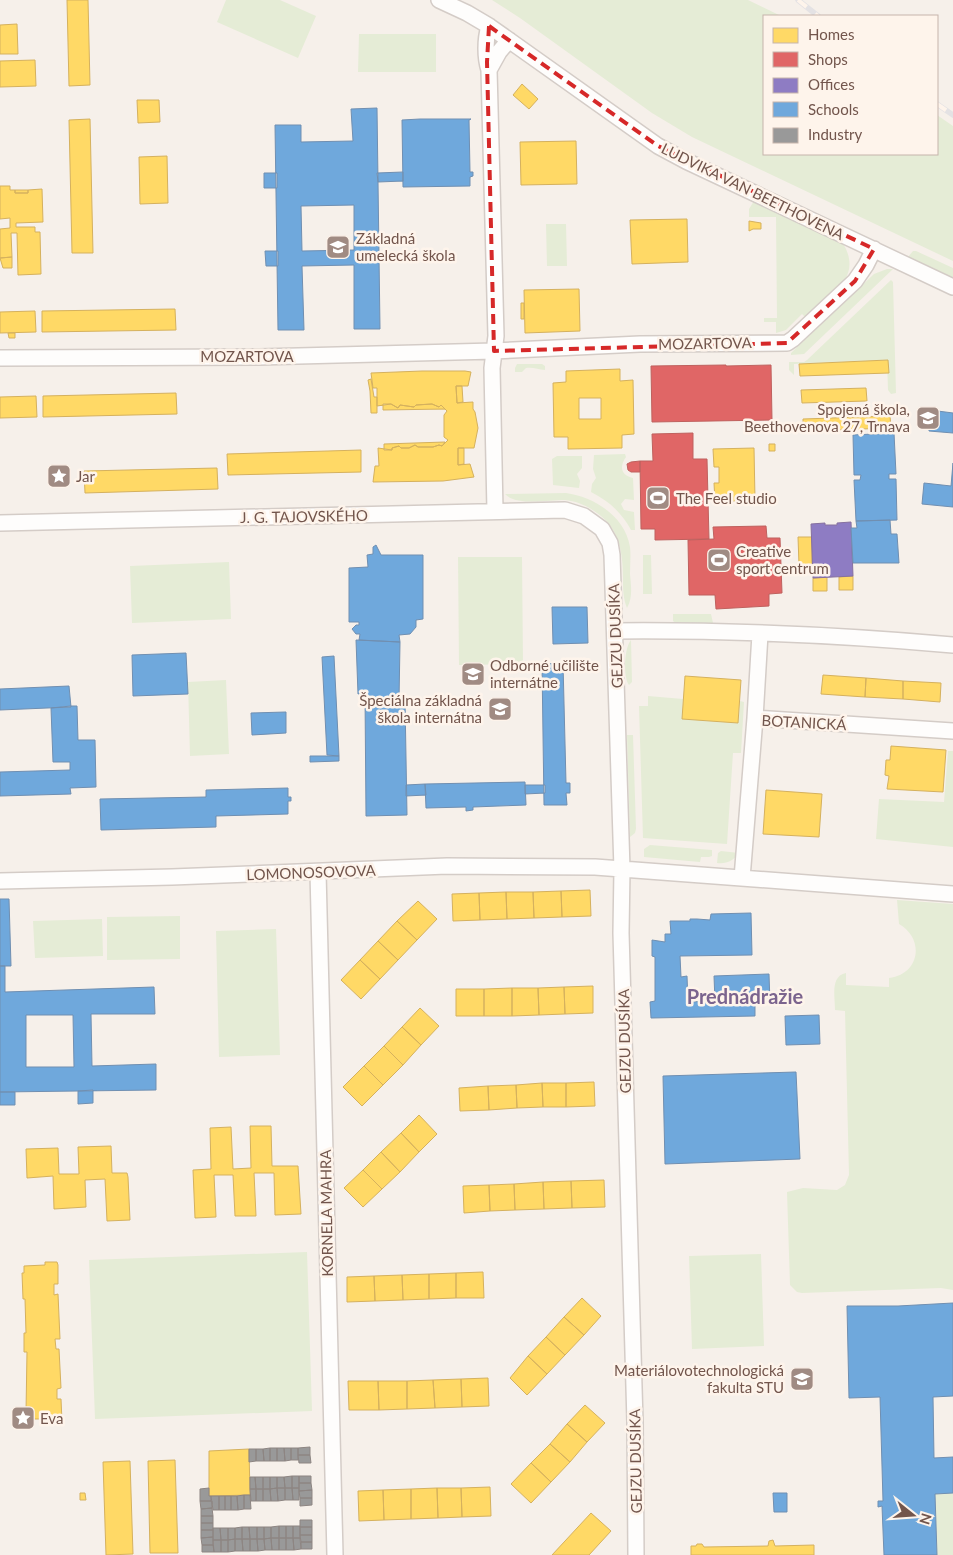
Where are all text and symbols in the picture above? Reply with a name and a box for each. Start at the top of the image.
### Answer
legend [763,15,938,155]
text: Homes [808,25,854,43]
text: Shops [808,50,848,68]
text: Offices [808,75,855,93]
text: Schools [808,100,859,118]
text: Industry [808,125,863,143]
street label: LUDVIKA VAN BEETHOVENA [659,139,848,243]
place label: Základná umelecká škola [356,229,455,264]
school or university icon: Základná umelecká škola [325,234,351,260]
street label: MOZARTOVA [658,333,753,353]
street label: MOZARTOVA [200,347,295,365]
place label: Spojená škola, Beethovenova 27, Trnava [744,400,910,435]
school or university icon: Spojená škola, Beethovenova 27, Trnava [915,405,941,431]
place icon: Jar [46,463,72,489]
place label: Jar [76,467,95,485]
sports icon: The Feel studio [645,485,671,511]
place label: The Feel studio [676,489,777,507]
street label: J. G. TAJOVSKÉHO [240,506,368,526]
place label: Creative sport centrum [736,542,829,577]
sports icon: Creative sport centrum [706,547,732,573]
street label: GEJZU DUSÍKA [604,583,626,689]
place label: Odborné učilište internátne [490,656,599,691]
school or university icon: Odborné učilište internátne [460,661,486,687]
place label: Špeciálna základná škola internátna [359,691,482,726]
school or university icon: Špeciálna základná škola internátna [487,696,513,722]
street label: BOTANICKÁ [761,711,848,733]
street label: LOMONOSOVOVA [246,861,377,883]
district label: Prednádražie [687,984,804,1008]
street label: GEJZU DUSÍKA [614,988,634,1094]
street label: KORNELA MAHRA [316,1148,336,1277]
place label: Materiálovotechnologická fakulta STU [614,1361,784,1396]
school or university icon: Materiálovotechnologická fakulta STU [789,1366,815,1392]
place icon: Eva [10,1405,36,1431]
street label: GEJZU DUSÍKA [625,1408,645,1514]
place label: Eva [40,1409,63,1427]
north arrow [888,1490,938,1540]
text: N [916,1511,936,1527]

